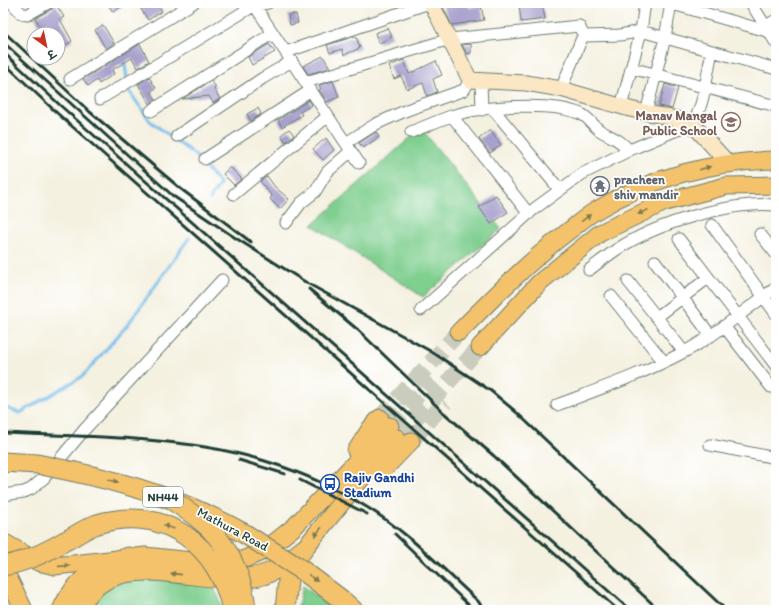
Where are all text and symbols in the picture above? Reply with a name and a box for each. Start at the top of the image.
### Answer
north arrow [26,26,66,66]
text: उ [43,46,59,62]
place label: Manav Mangal Public School [636,108,717,138]
school or university icon: Manav Mangal Public School [720,111,742,133]
one-way arrow [699,165,711,171]
place label: pracheen shiv mandir [613,172,679,202]
temple icon: pracheen shiv mandir [589,175,611,197]
one-way arrow [637,210,649,216]
one-way arrow [580,214,591,222]
place label: Rajiv Gandhi Stadium [344,470,414,500]
bus stop icon: Rajiv Gandhi Stadium [319,473,341,495]
one-way arrow [107,478,119,484]
road number: NH44 [143,487,183,507]
street label: Mathura Road [195,504,271,554]
one-way arrow [163,524,175,530]
one-way arrow [313,526,322,537]
one-way arrow [58,562,70,569]
one-way arrow [170,571,182,577]
one-way arrow [308,574,319,582]

